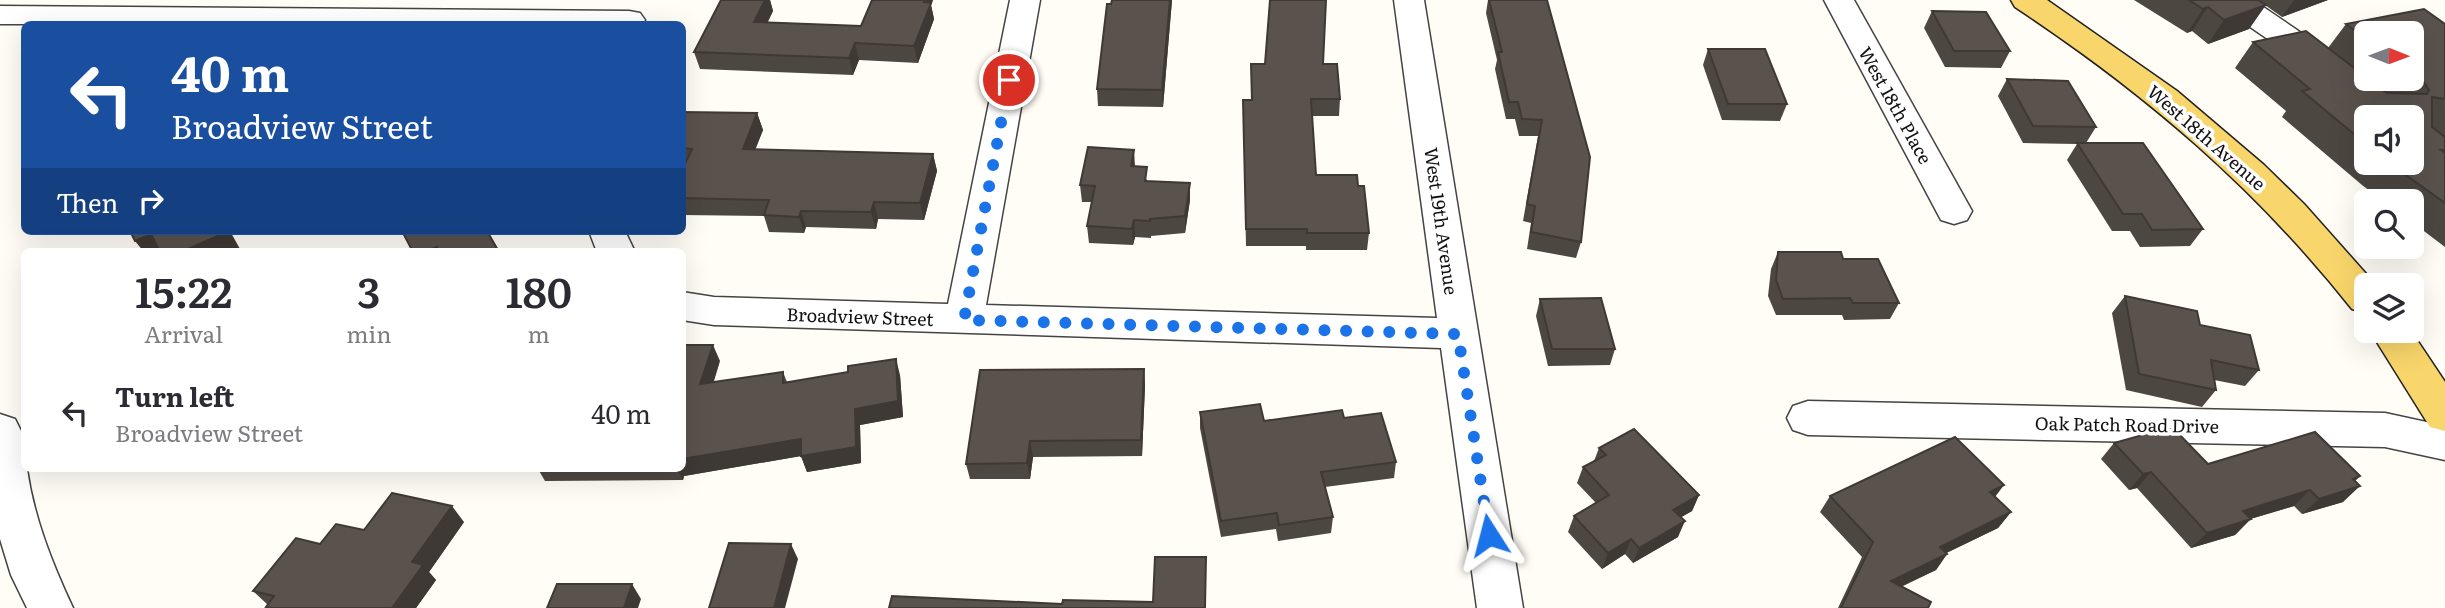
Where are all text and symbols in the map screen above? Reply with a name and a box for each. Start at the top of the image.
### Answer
north arrow [2354,21,2424,91]
map controls [2354,21,2424,343]
text: 40 m [171,34,289,107]
street label: West 18th Place [1853,41,1939,169]
icon: left [56,49,147,140]
pin [979,50,1039,110]
icon: arrive [990,61,1028,99]
street label: West 18th Avenue [2142,78,2272,196]
text: Broadview Street [171,101,433,149]
button: sound [2354,105,2424,175]
street label: West 19th Avenue [1418,146,1466,296]
text: Then [56,182,118,221]
icon: right [132,182,170,220]
button: search [2354,189,2424,259]
text: 15:22 [135,259,232,321]
text: 3 [357,259,380,321]
text: 180 [505,259,572,321]
button: layers [2354,273,2424,343]
street label: Broadview Street [786,300,935,332]
text: Arrival [144,316,223,350]
text: min [346,316,391,350]
text: m [528,316,550,350]
text: Turn left [115,376,234,415]
text: 40 m [591,393,651,432]
icon: left [56,394,94,432]
street label: Oak Patch Road Drive [2035,409,2219,439]
text: Broadview Street [115,415,303,449]
position arrow [1452,498,1526,572]

